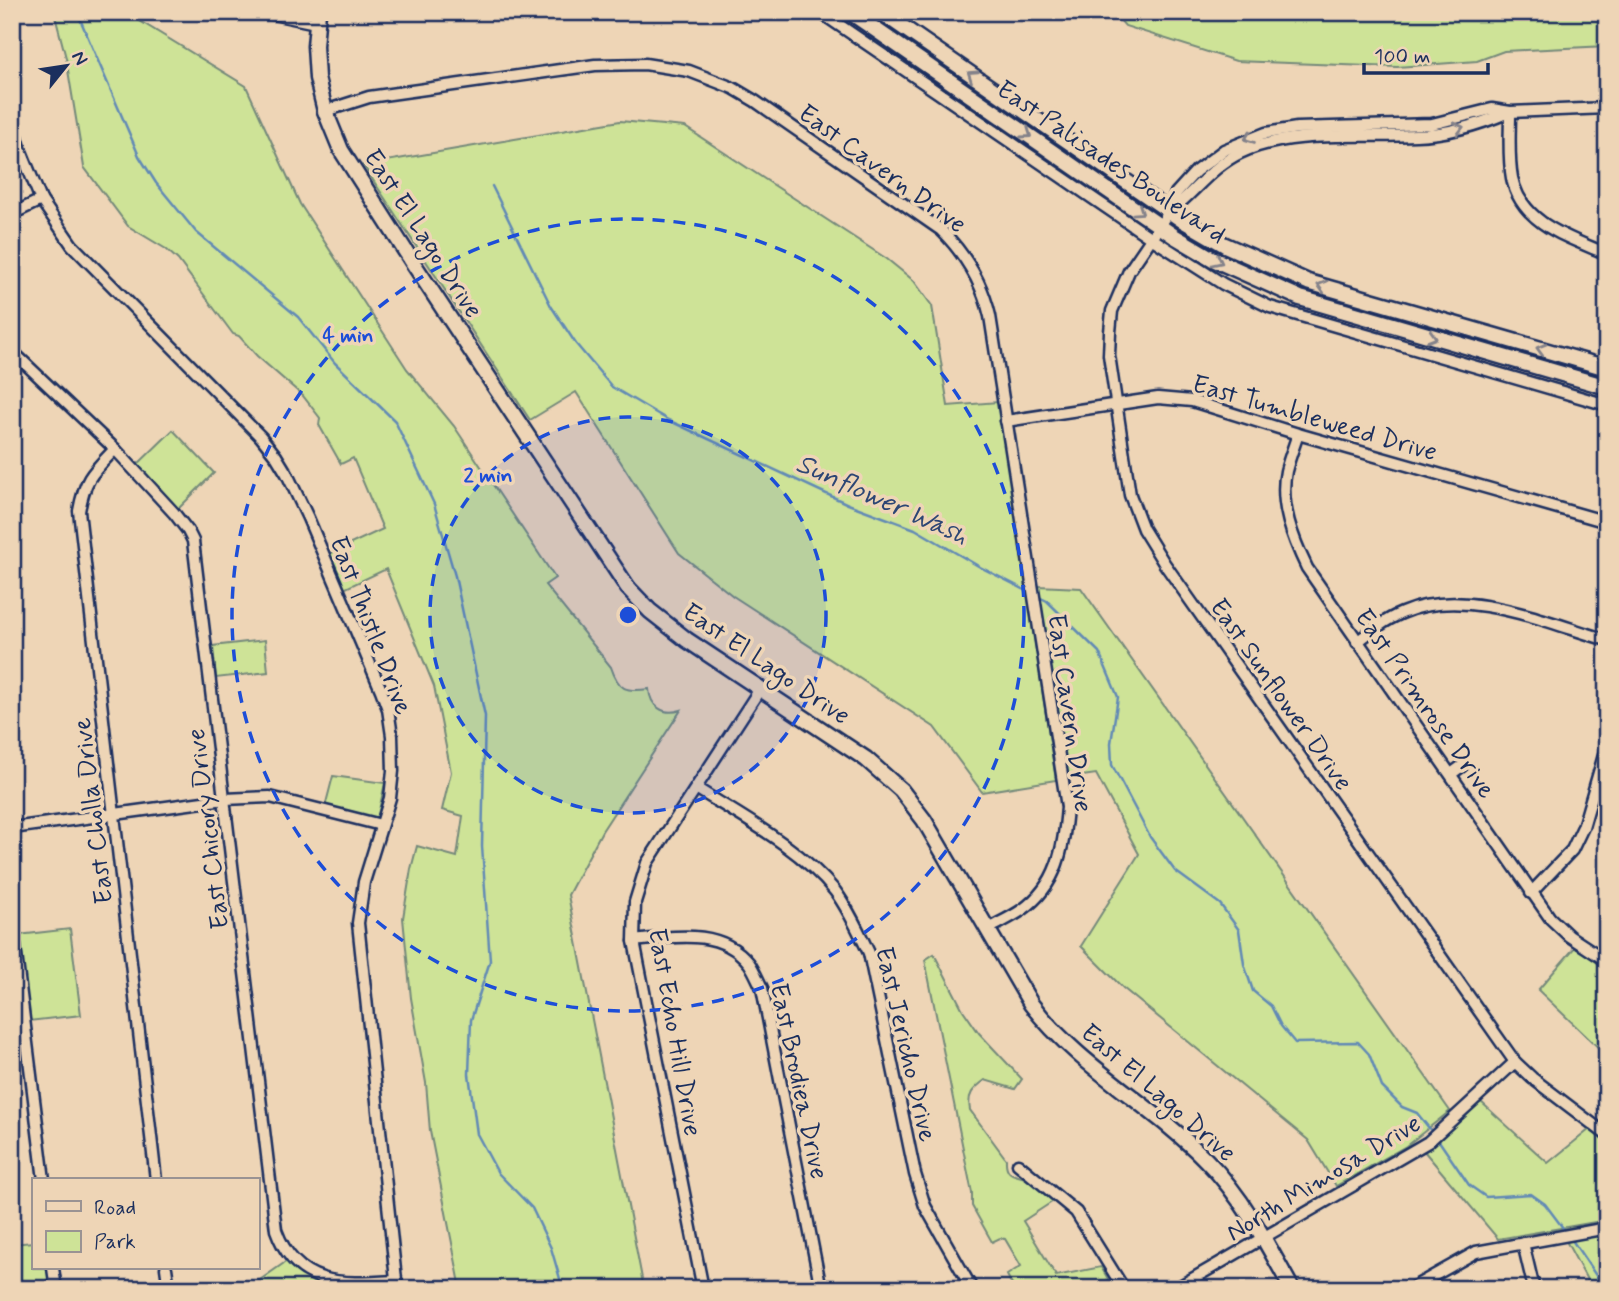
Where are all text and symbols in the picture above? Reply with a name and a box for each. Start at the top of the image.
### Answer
north arrow [32,32,102,102]
scale bar [1364,32,1488,76]
text: 100 m [1374,43,1430,71]
text: N [65,47,93,70]
one-way arrow [967,71,980,83]
street label: East Palisades Boulevard [989,73,1232,252]
street label: East Cavern Drive [791,97,973,242]
one-way arrow [1453,122,1465,136]
one-way arrow [1019,126,1032,138]
one-way arrow [1244,130,1256,144]
street label: East El Lago Drive [353,143,490,326]
one-way arrow [1132,203,1145,216]
one-way arrow [1211,253,1223,266]
one-way arrow [1317,280,1329,295]
text: 4 min [322,322,374,350]
one-way arrow [1426,328,1438,343]
one-way arrow [1535,343,1547,357]
street label: East Tumbleweed Drive [1188,368,1441,470]
water label: Sunflower Wash [790,446,974,555]
text: 2 min [463,462,513,490]
street label: East Thistle Drive [320,532,420,720]
street label: East Sunflower Drive [1201,592,1360,798]
street label: East El Lago Drive [674,596,856,735]
centre of rings [616,603,640,627]
street label: East Primrose Drive [1346,603,1503,806]
street label: East Cavern Drive [1038,612,1100,815]
street label: East Cholla Drive [66,716,122,906]
street label: East Chicory Drive [180,726,238,931]
street label: East Echo Hill Drive [639,926,709,1139]
street label: East Jericho Drive [866,944,944,1145]
street label: East Brodiea Drive [761,980,835,1182]
street label: East El Lago Drive [1071,1017,1243,1172]
street label: North Mimosa Drive [1220,1107,1428,1250]
legend [32,1178,259,1270]
text: Road [94,1194,136,1222]
text: Park [94,1228,136,1256]

